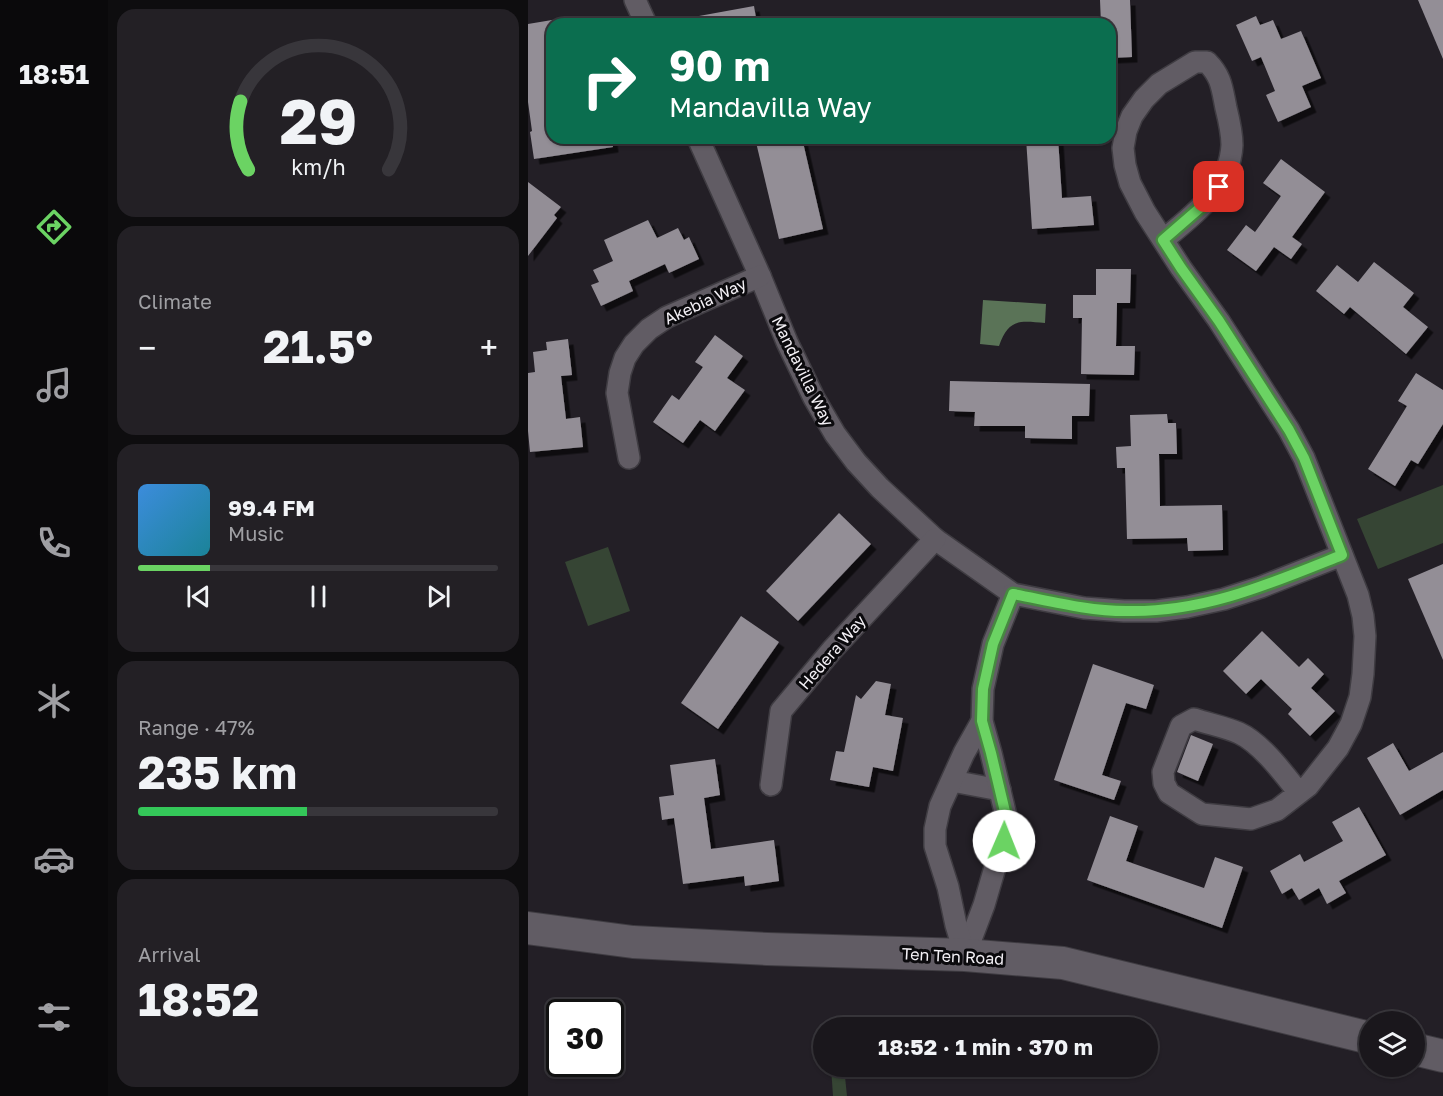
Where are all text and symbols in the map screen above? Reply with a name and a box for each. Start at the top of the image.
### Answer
text: 90 m [669,40,770,90]
icon: right [570,42,648,120]
text: 18:51 [19,58,89,90]
text: 29 [279,83,357,158]
text: Mandavilla Way [669,91,872,123]
text: km/h [291,155,345,181]
pin [1193,161,1244,212]
icon: arrive [1202,170,1235,203]
icon: directions [33,206,75,248]
street label: Akebia Way [661,273,749,329]
text: Climate [138,289,212,313]
street label: Mandavilla Way [768,313,838,429]
text: 21.5° [263,319,373,373]
text: − [138,328,156,367]
text: + [480,328,498,367]
icon: music [33,364,75,406]
text: 99.4 FM [228,494,315,521]
text: Music [228,521,284,545]
icon: phone [33,522,75,564]
icon: previous [182,580,215,613]
icon: pause [302,580,335,613]
icon: next [422,580,455,613]
street label: Hedera Way [794,611,870,693]
icon: climate [33,680,75,722]
text: Range · 47% [138,715,255,739]
text: 235 km [138,745,297,799]
position arrow [972,809,1036,873]
icon: car [33,838,75,880]
text: Arrival [138,942,201,966]
street label: Ten Ten Road [901,943,1005,969]
text: 18:52 [138,972,259,1026]
icon: filters [33,996,75,1038]
speed limit sign: 30 [546,999,624,1077]
map controls [1359,1011,1425,1077]
button: layers [1359,1011,1425,1077]
text: 18:52 · 1 min · 370 m [878,1033,1093,1060]

